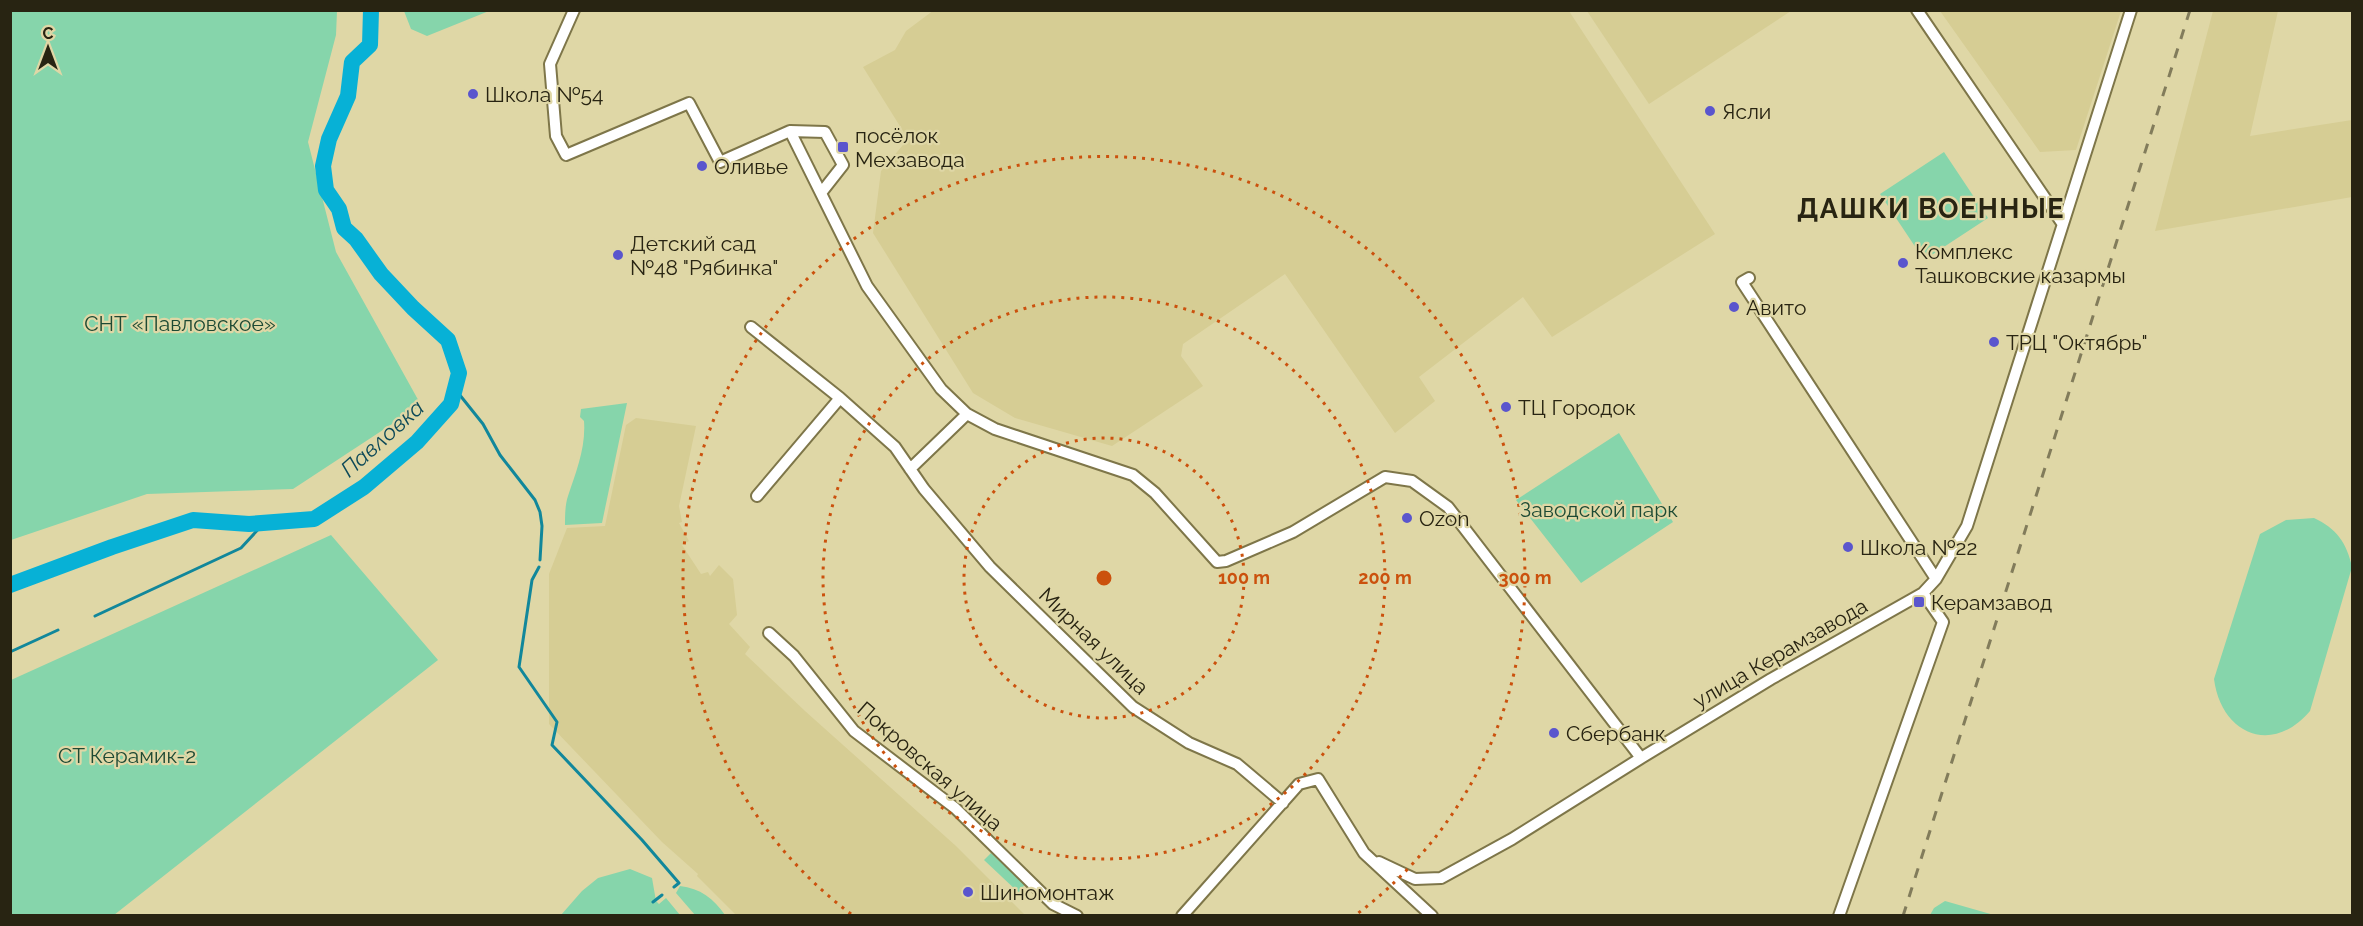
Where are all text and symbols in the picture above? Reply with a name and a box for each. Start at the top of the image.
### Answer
north arrow [18,18,78,78]
text: С [43,24,54,43]
place label: Школа №54 [485,82,603,107]
marker: Школа №54 [466,87,480,101]
place label: Ясли [1722,99,1771,124]
marker: Ясли [1703,104,1717,118]
place label: посёлок Мехзавода [855,123,965,172]
marker: посёлок Мехзавода [836,140,850,154]
place label: Оливье [714,154,788,179]
marker: Оливье [695,159,709,173]
district label: ДАШКИ ВОЕННЫЕ [1797,193,2065,224]
place label: Детский сад №48 "Рябинка" [630,231,778,280]
place label: Комплекс Ташковские казармы [1915,239,2126,288]
marker: Детский сад №48 "Рябинка" [611,248,625,262]
marker: Комплекс Ташковские казармы [1896,256,1910,270]
place label: Авито [1746,295,1806,320]
marker: Авито [1727,300,1741,314]
park label: СНТ «Павловское» [84,311,276,336]
place label: ТРЦ "Октябрь" [2006,330,2148,355]
marker: ТРЦ "Октябрь" [1987,335,2001,349]
water label: Павловка [335,394,429,482]
place label: ТЦ Городок [1518,395,1636,420]
marker: ТЦ Городок [1499,400,1513,414]
park label: Заводской парк [1520,497,1678,522]
place label: Ozon [1419,506,1470,531]
marker: Ozon [1400,511,1414,525]
place label: Школа №22 [1860,535,1977,560]
marker: Школа №22 [1841,540,1855,554]
text: 100 m [1218,567,1270,588]
text: 200 m [1358,567,1412,588]
text: 300 m [1498,567,1552,588]
centre of rings [1094,568,1114,588]
street label: Мирная улица [1034,582,1154,700]
place label: Керамзавод [1931,590,2052,615]
street label: улица Керамзавода [1688,593,1872,713]
marker: Керамзавод [1912,595,1926,609]
street label: Покровская улица [852,696,1008,836]
place label: Сбербанк [1566,721,1666,746]
marker: Сбербанк [1547,726,1561,740]
park label: СТ Керамик-2 [58,743,196,768]
place label: Шиномонтаж [980,880,1115,905]
marker: Шиномонтаж [961,885,975,899]

